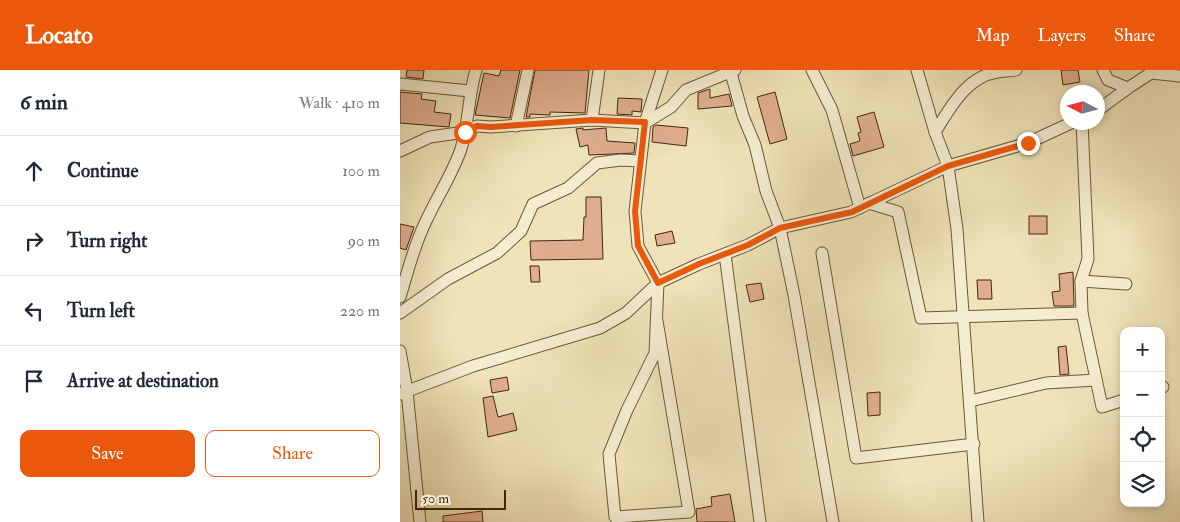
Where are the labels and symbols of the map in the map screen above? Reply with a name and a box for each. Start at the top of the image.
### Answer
north arrow [1060,85,1105,130]
route start [454,121,477,144]
route end [1017,132,1040,155]
scale bar [415,487,506,510]

